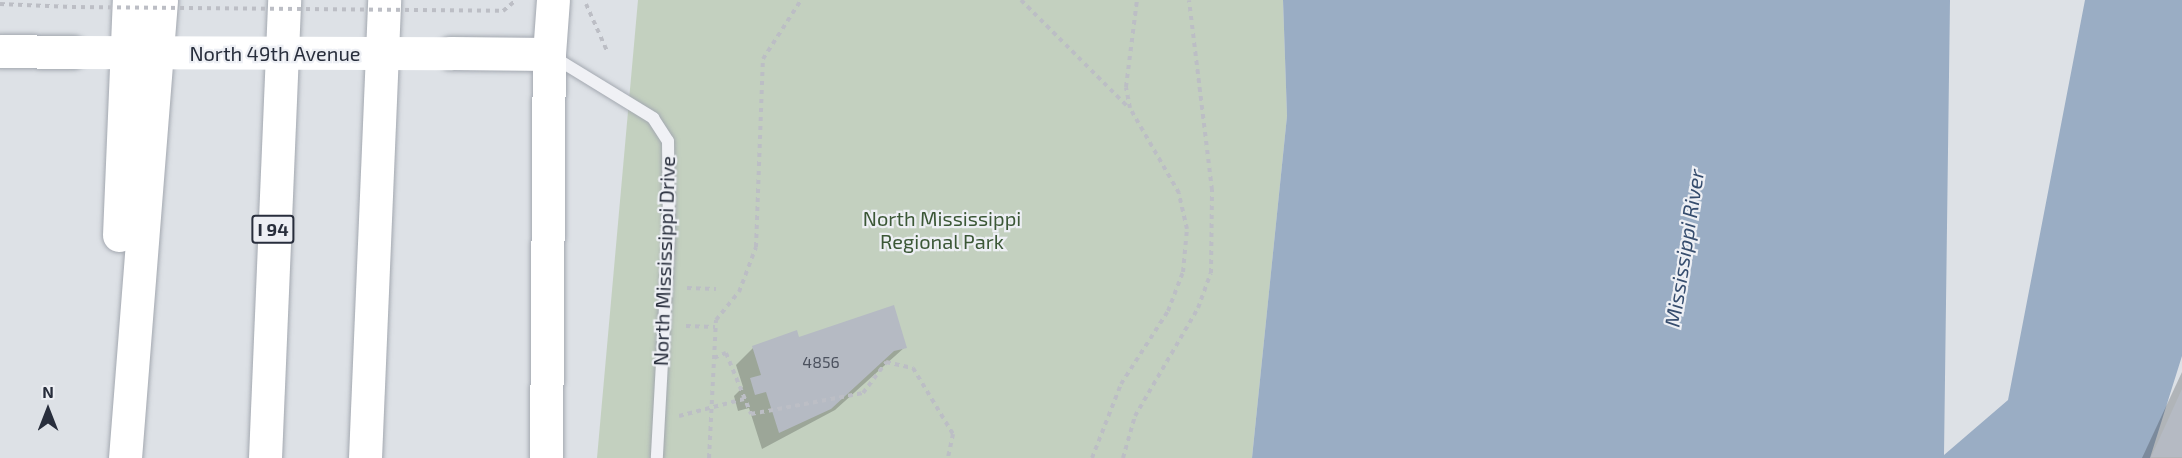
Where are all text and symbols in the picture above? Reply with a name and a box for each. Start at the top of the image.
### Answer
street label: North 49th Avenue [189,41,361,65]
street label: North Mississippi Drive [648,155,680,367]
water label: Mississippi River [1659,167,1709,329]
park label: North Mississippi Regional Park [863,206,1021,253]
road number: I 94 [250,214,296,244]
house number: 4856 [802,352,840,372]
north arrow [18,380,78,440]
text: N [42,382,54,401]

